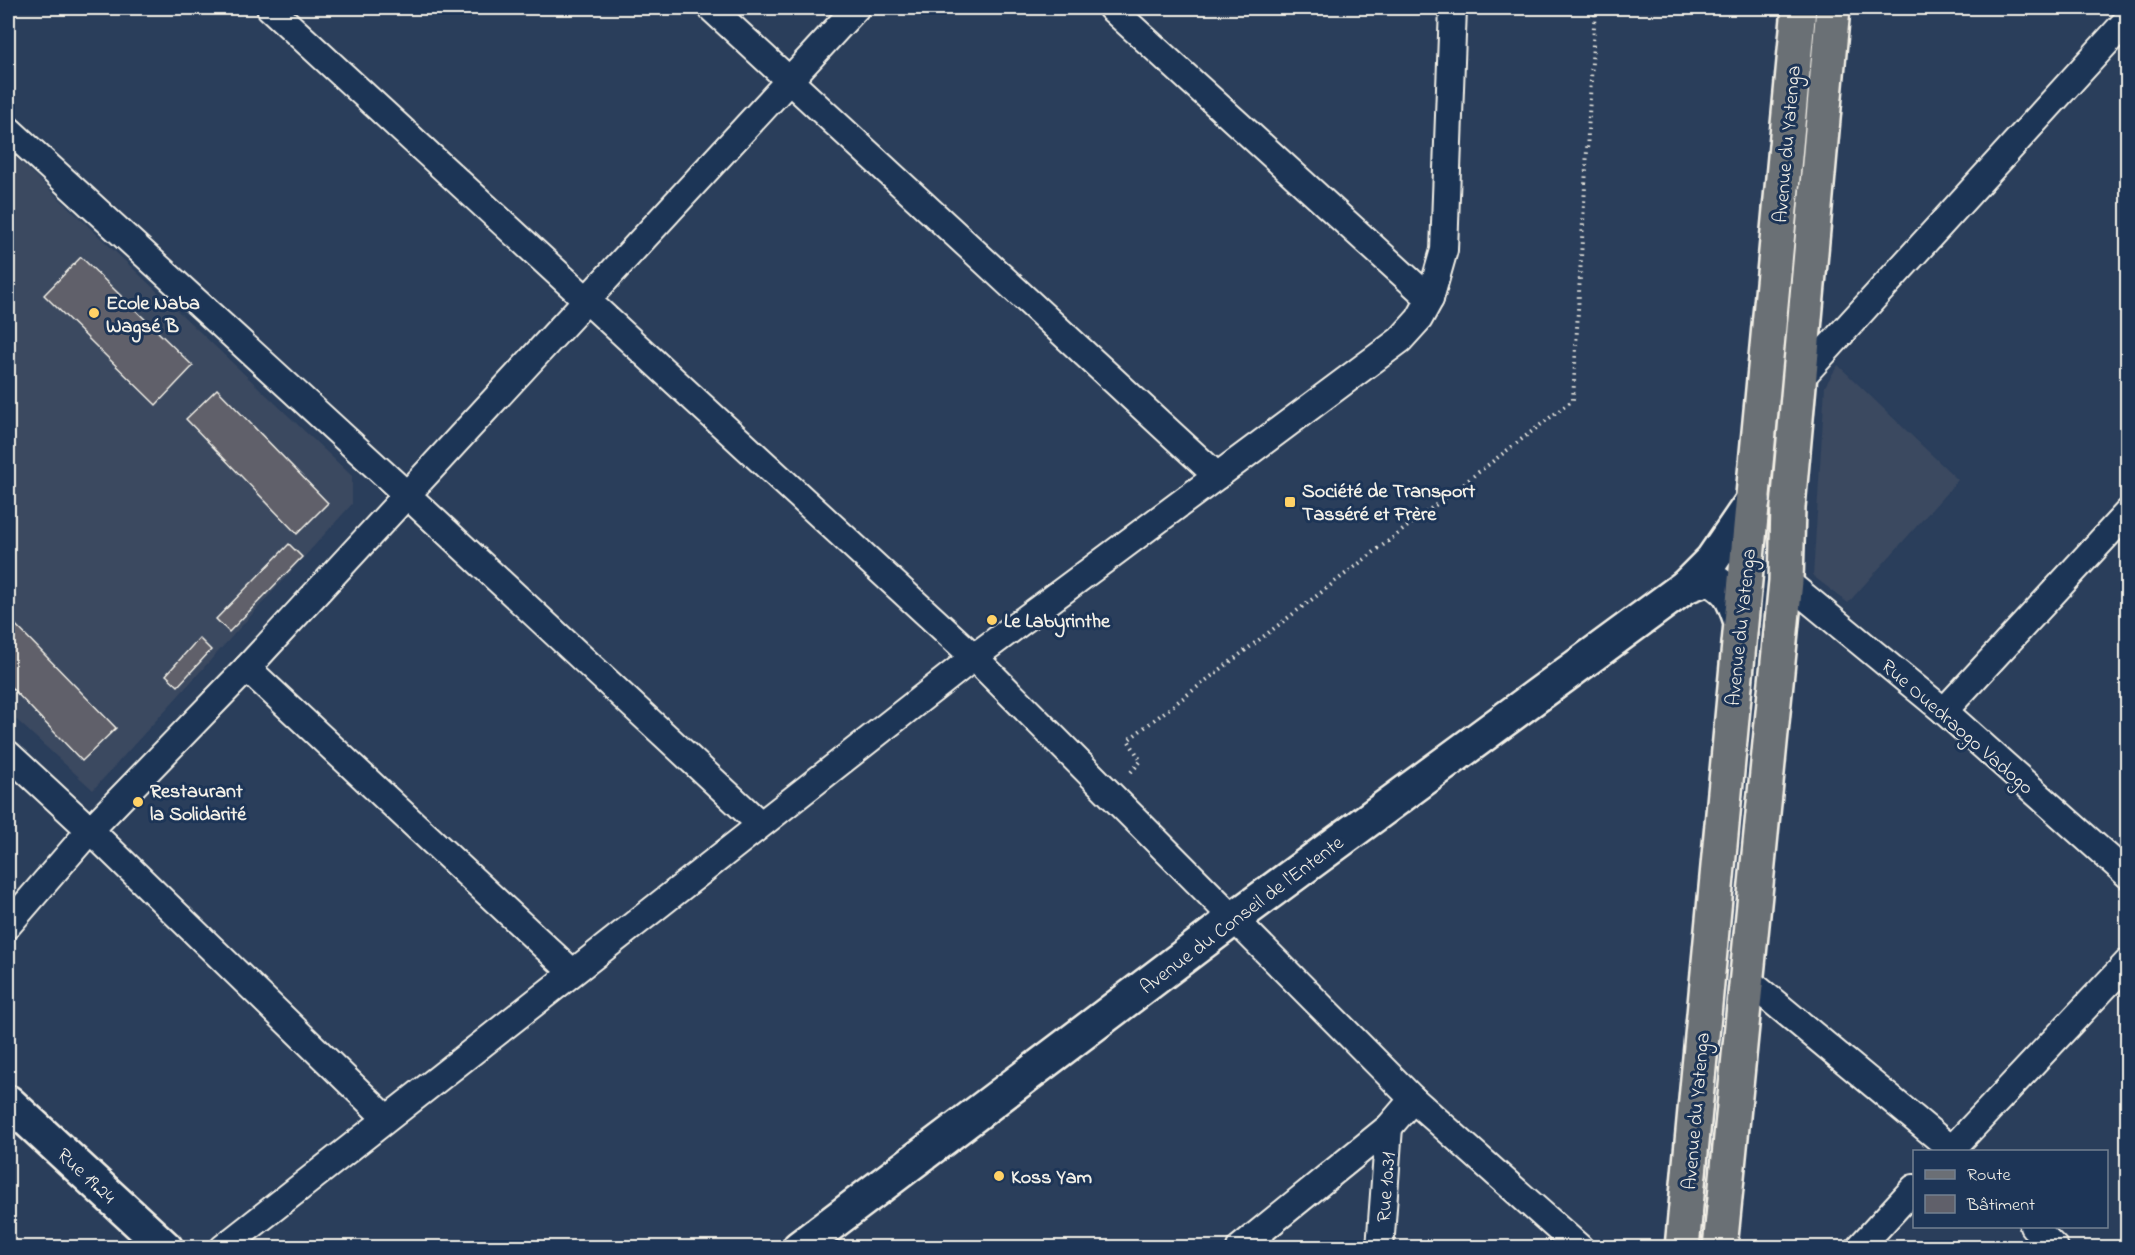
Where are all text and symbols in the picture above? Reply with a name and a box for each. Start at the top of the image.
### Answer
street label: Avenue du Yatenga [1767,64,1811,224]
place label: Ecole Naba Wagsé B [106,290,200,343]
marker: Ecole Naba Wagsé B [87,306,101,320]
place label: Société de Transport Tasséré et Frère [1302,478,1476,530]
marker: Société de Transport Tasséré et Frère [1283,495,1297,509]
street label: Avenue du Yatenga [1720,547,1766,707]
place label: Le Labyrinthe [1004,608,1111,638]
marker: Le Labyrinthe [985,613,999,627]
street label: Rue Ouedraogo Vadogo [1873,653,2039,803]
place label: Restaurant la Solidarité [150,778,247,830]
marker: Restaurant la Solidarité [131,795,145,809]
street label: Avenue du Conseil de l'Entente [1135,830,1351,1002]
street label: Avenue du Yatenga [1676,1031,1720,1191]
street label: Rue 19.24 [49,1142,121,1212]
legend [1913,1150,2108,1228]
street label: Rue 10.31 [1371,1151,1404,1223]
text: Route [1967,1163,2012,1189]
place label: Koss Yam [1011,1164,1092,1193]
marker: Koss Yam [992,1169,1006,1183]
text: Bâtiment [1966,1193,2035,1219]

